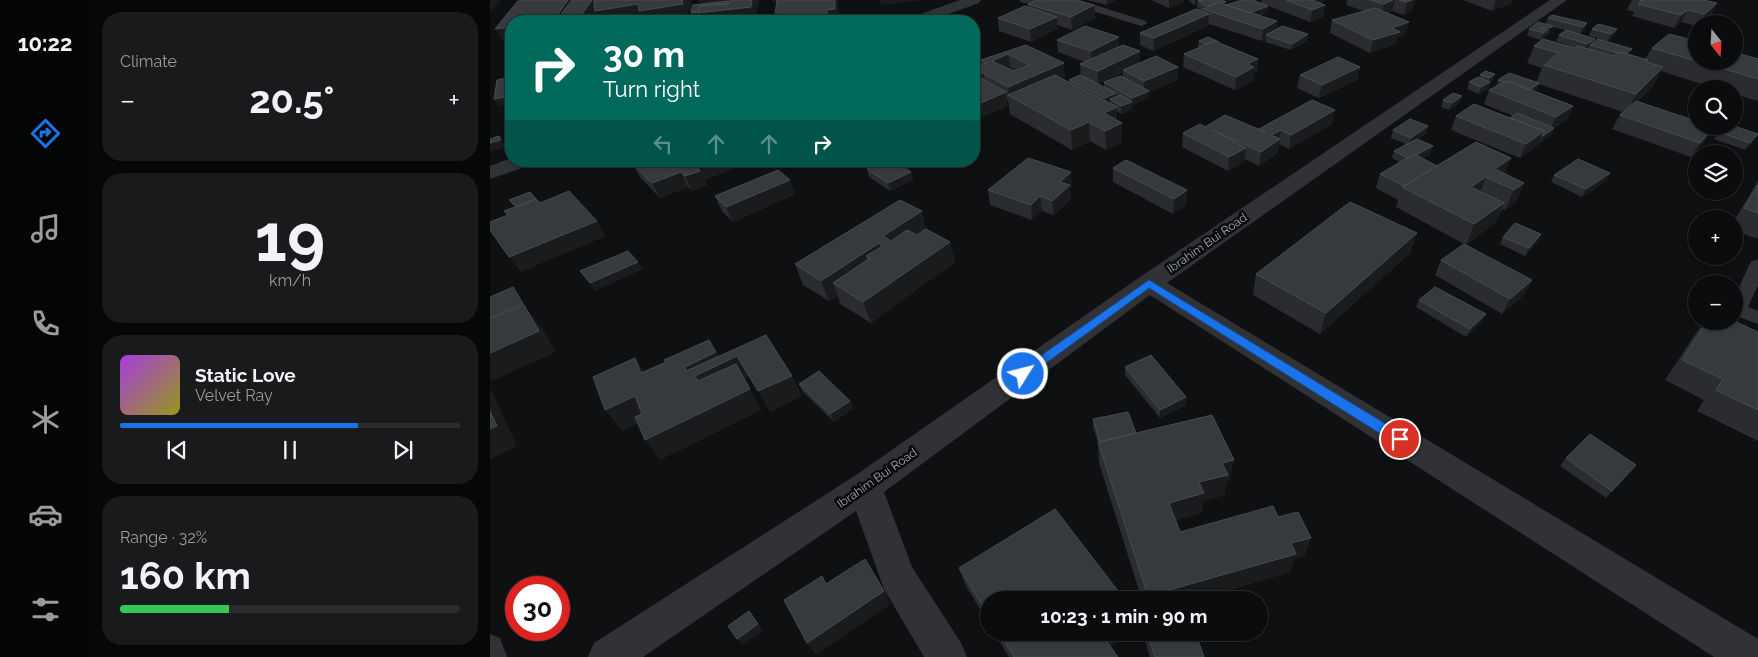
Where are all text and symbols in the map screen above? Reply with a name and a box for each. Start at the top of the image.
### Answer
north arrow [1688,15,1742,70]
map controls [1688,15,1743,330]
text: 10:22 [18,30,72,56]
text: 30 m [603,34,685,75]
icon: right [520,35,585,100]
text: Climate [120,52,177,71]
text: Turn right [603,76,700,102]
text: 20.5° [249,77,334,122]
button: search [1688,80,1743,135]
text: − [120,84,135,117]
text: + [448,84,460,117]
icon: directions [28,116,63,151]
icon: left [649,130,677,158]
icon: ahead [702,130,730,158]
icon: ahead [755,130,783,158]
icon: right [808,130,836,158]
button: layers [1688,145,1743,200]
text: 19 [255,200,325,276]
street label: Ibrahim Bui Road [1164,210,1250,276]
button: + [1688,210,1743,265]
icon: music [28,211,63,246]
text: km/h [269,271,311,290]
button: − [1688,275,1743,330]
icon: phone [28,306,63,341]
position arrow [996,347,1048,399]
text: Static Love [195,364,296,386]
text: Velvet Ray [195,386,273,405]
icon: climate [28,402,63,437]
pin [1379,418,1421,460]
icon: arrive [1386,425,1414,453]
icon: previous [163,436,191,464]
icon: pause [276,436,304,464]
icon: next [389,436,417,464]
street label: Ibrahim Bui Road [834,445,920,511]
icon: car [28,497,63,532]
text: Range · 32% [120,528,207,547]
text: 160 km [120,553,251,598]
speed limit sign: 30 [505,576,570,641]
icon: filters [28,592,63,627]
text: 10:23 · 1 min · 90 m [1041,605,1207,627]

